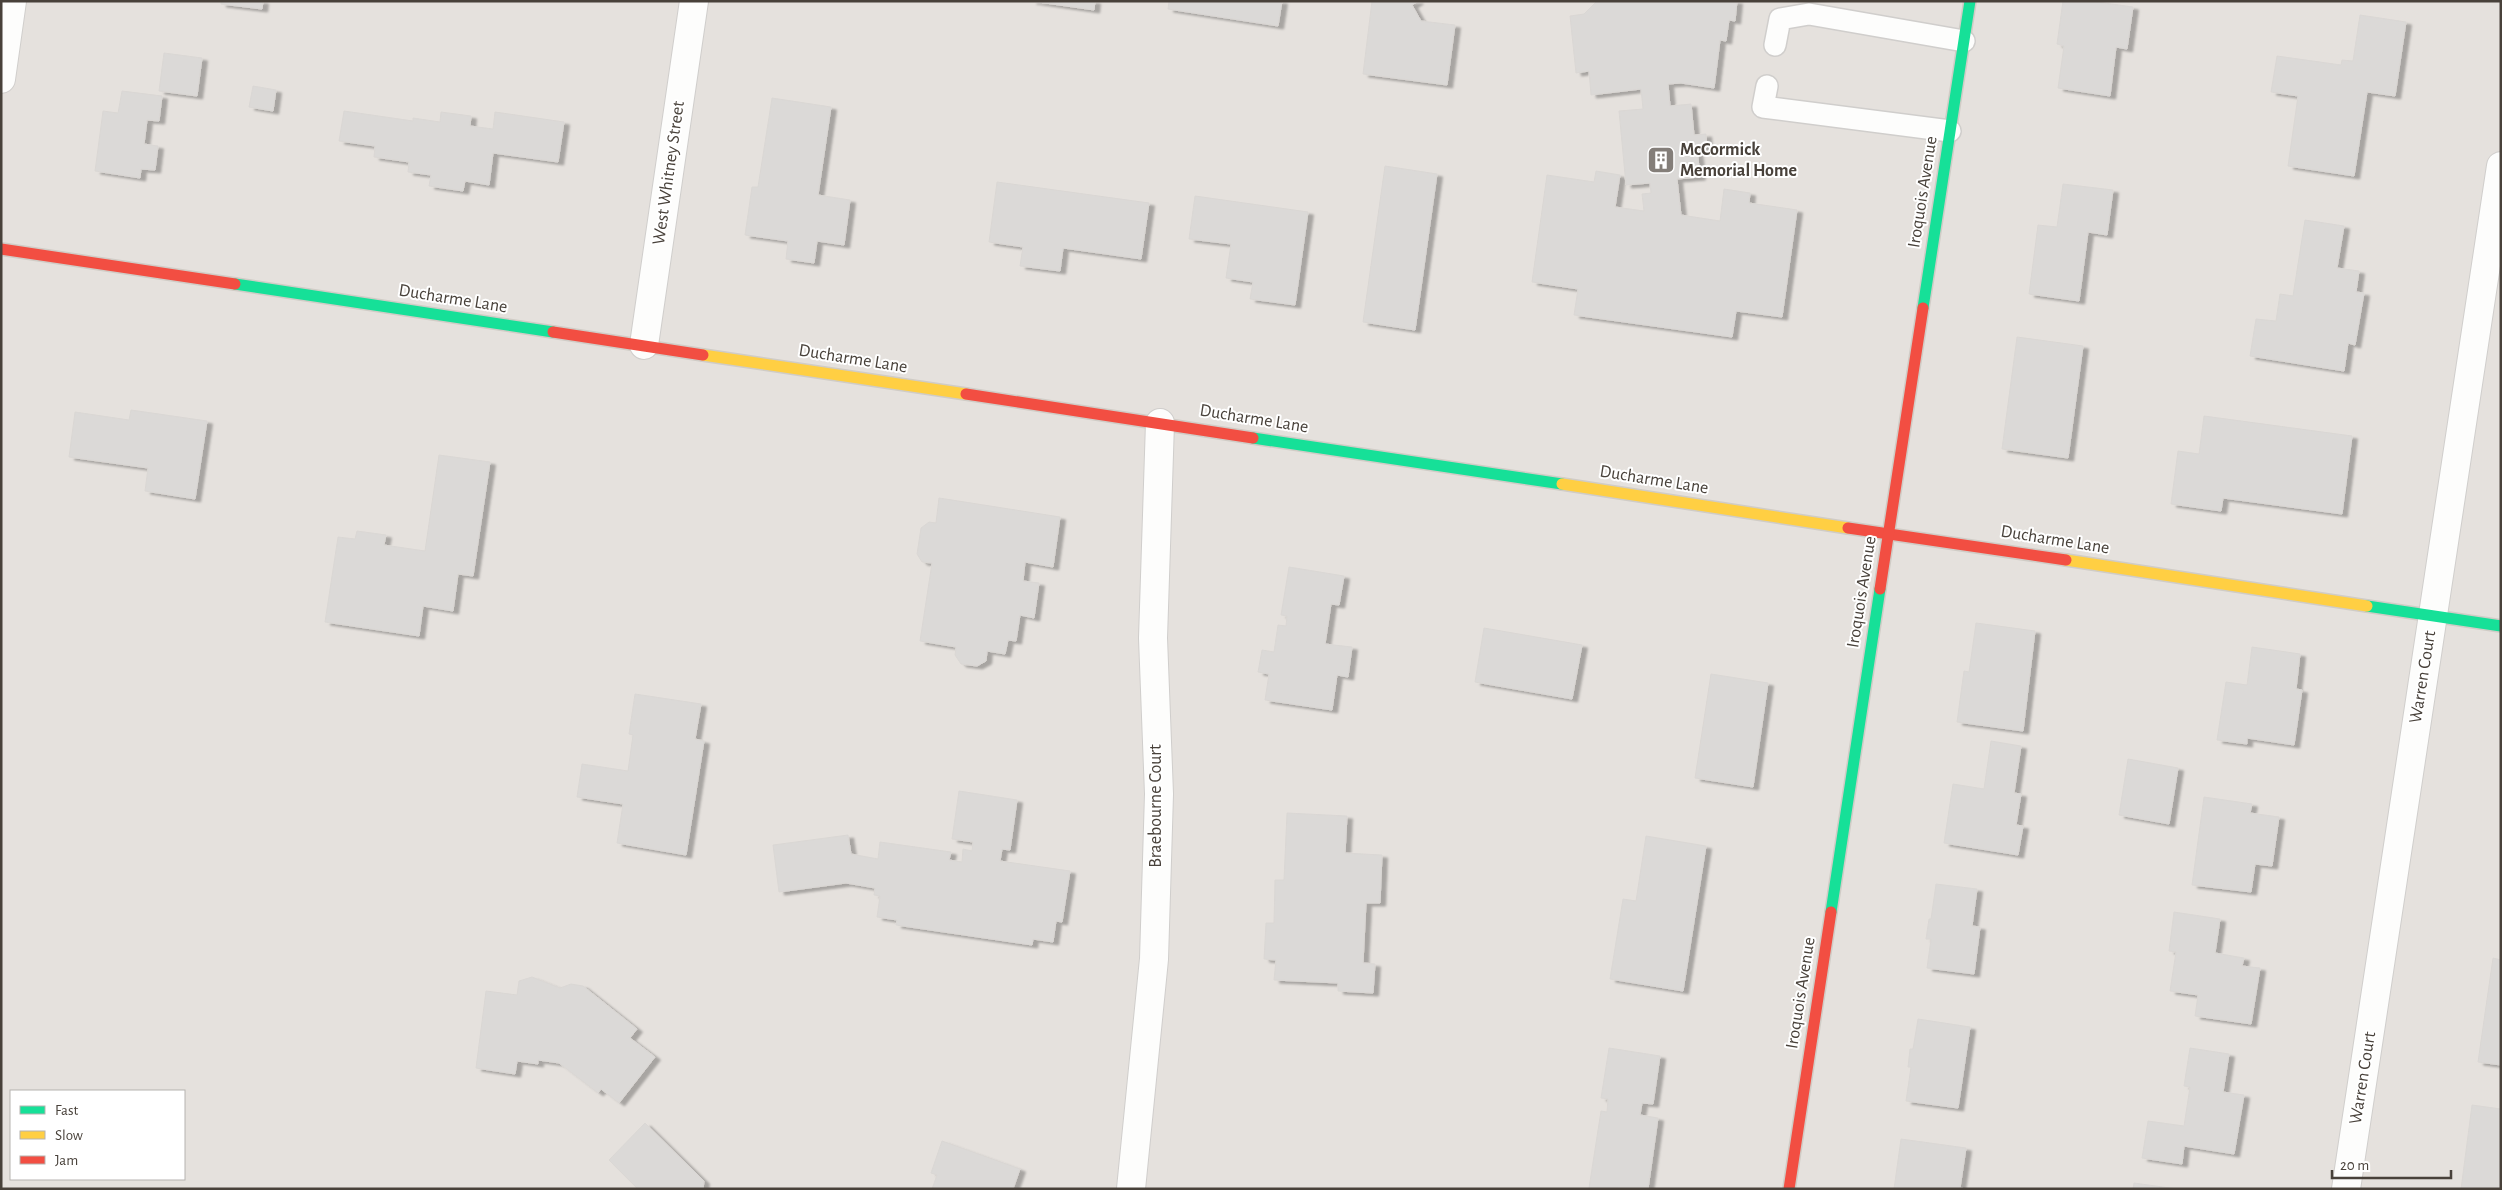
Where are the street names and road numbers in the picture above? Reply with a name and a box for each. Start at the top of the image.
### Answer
street label: West Whitney Street [650,100,688,246]
street label: Iroquois Avenue [1905,135,1941,249]
street label: Ducharme Lane [397,282,509,316]
street label: Ducharme Lane [797,342,909,376]
street label: Ducharme Lane [1198,402,1310,436]
street label: Ducharme Lane [1598,463,1710,497]
street label: Ducharme Lane [1999,523,2111,557]
street label: Iroquois Avenue [1844,535,1880,649]
street label: Warren Court [2407,629,2439,725]
street label: Braebourne Court [1147,744,1165,868]
street label: Iroquois Avenue [1783,936,1819,1050]
street label: Warren Court [2347,1030,2379,1126]

